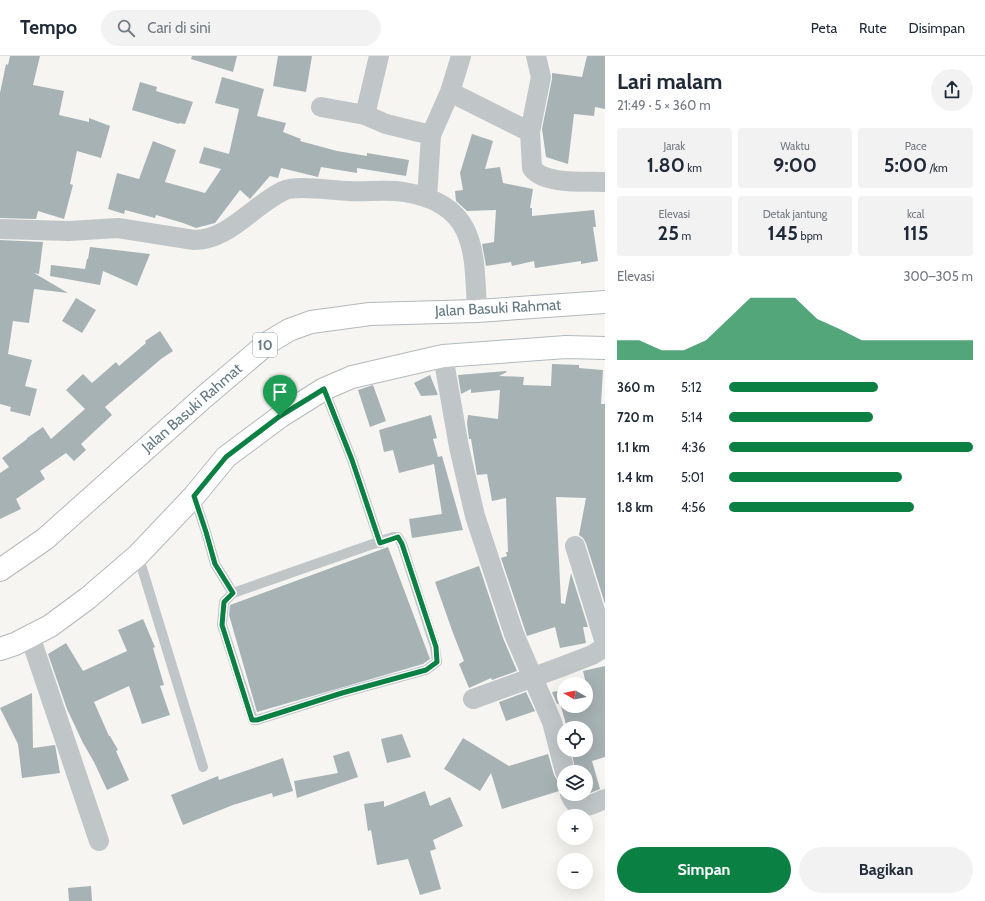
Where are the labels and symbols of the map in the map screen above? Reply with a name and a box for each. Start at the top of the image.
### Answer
street label: Jalan Basuki Rahmat [433,296,562,320]
road number: 10 [253,333,277,357]
street label: Jalan Basuki Rahmat [138,360,246,457]
pin [263,375,297,416]
north arrow [557,677,593,713]

